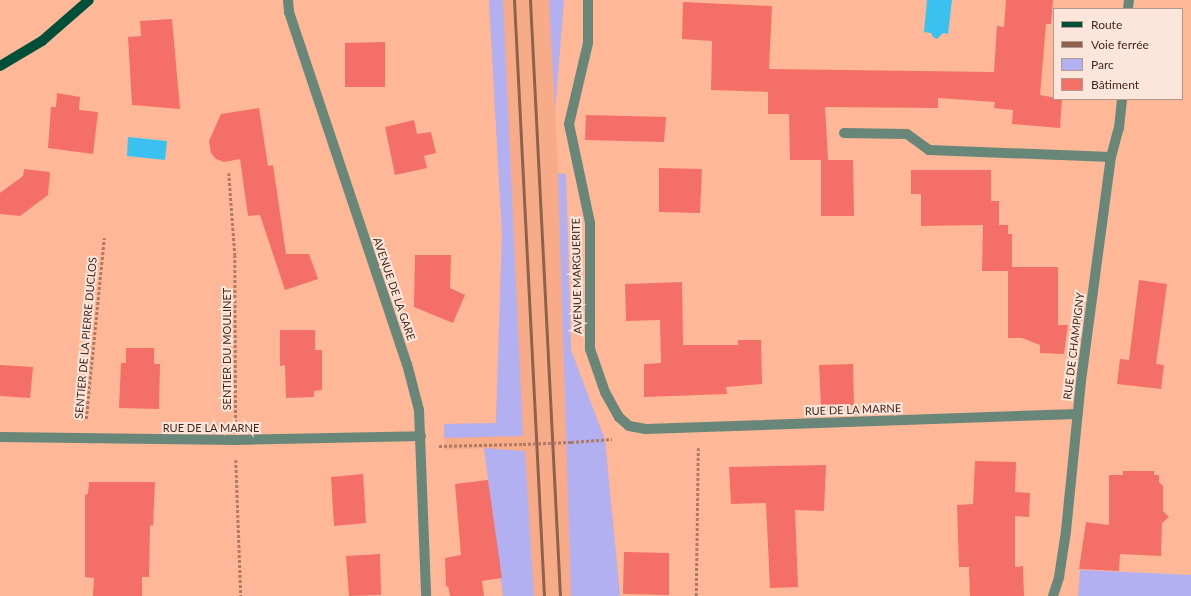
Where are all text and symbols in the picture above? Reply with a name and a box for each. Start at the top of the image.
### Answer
legend [1053,8,1183,100]
text: Route [1091,17,1122,32]
text: Voie ferrée [1091,37,1149,52]
text: Parc [1091,57,1114,72]
text: Bâtiment [1091,77,1139,92]
street label: AVENUE MARGUERITE [569,218,585,334]
street label: AVENUE DE LA GARE [370,236,418,342]
street label: SENTIER DE LA PIERRE DUCLOS [72,256,100,420]
street label: SENTIER DU MOULINET [220,288,234,410]
street label: RUE DE CHAMPIGNY [1061,292,1087,400]
street label: RUE DE LA MARNE [804,402,902,418]
street label: RUE DE LA MARNE [163,421,259,435]

